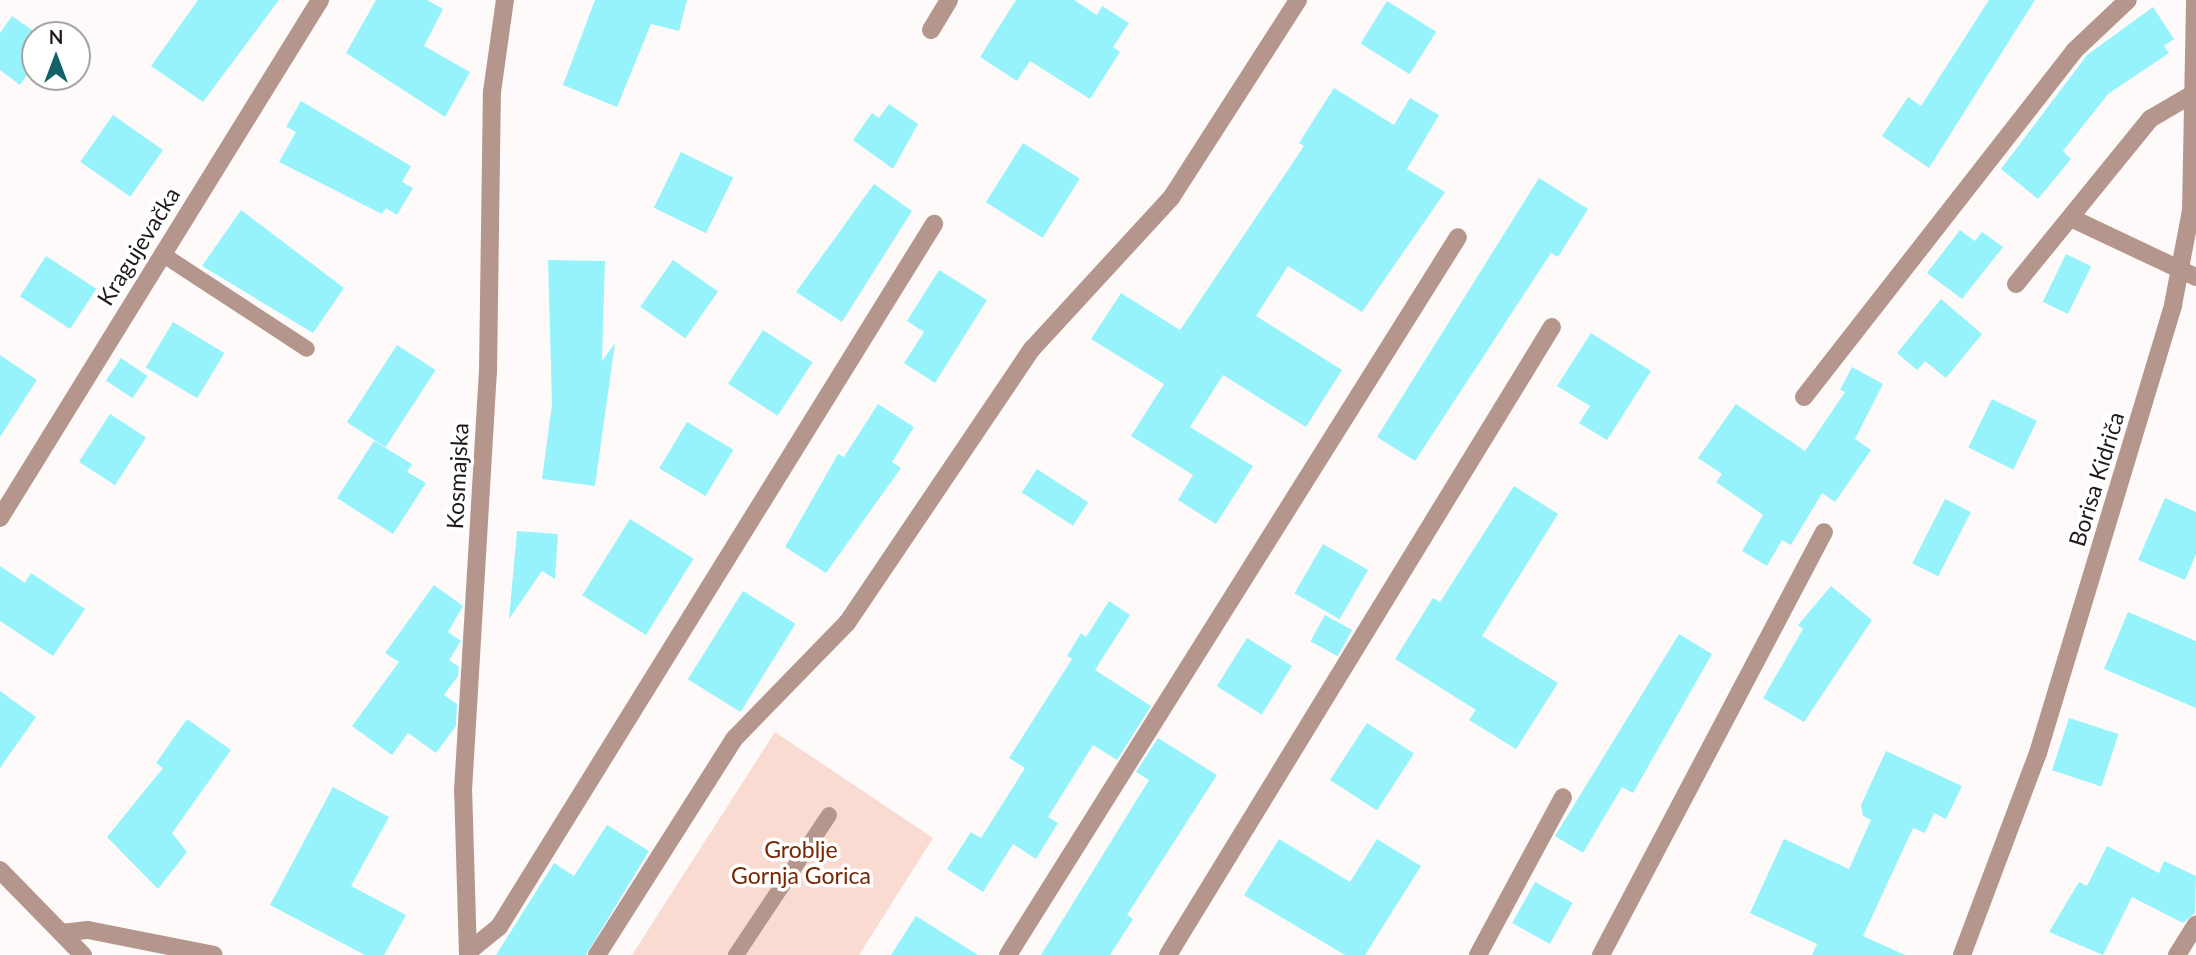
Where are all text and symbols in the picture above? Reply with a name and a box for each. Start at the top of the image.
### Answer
north arrow [21,21,91,91]
text: N [49,25,63,48]
street label: Kragujevačka [91,182,185,310]
street label: Borisa Kidriča [2063,409,2129,549]
street label: Kosmajska [440,422,474,530]
park label: Groblje Gornja Gorica [731,835,871,889]

